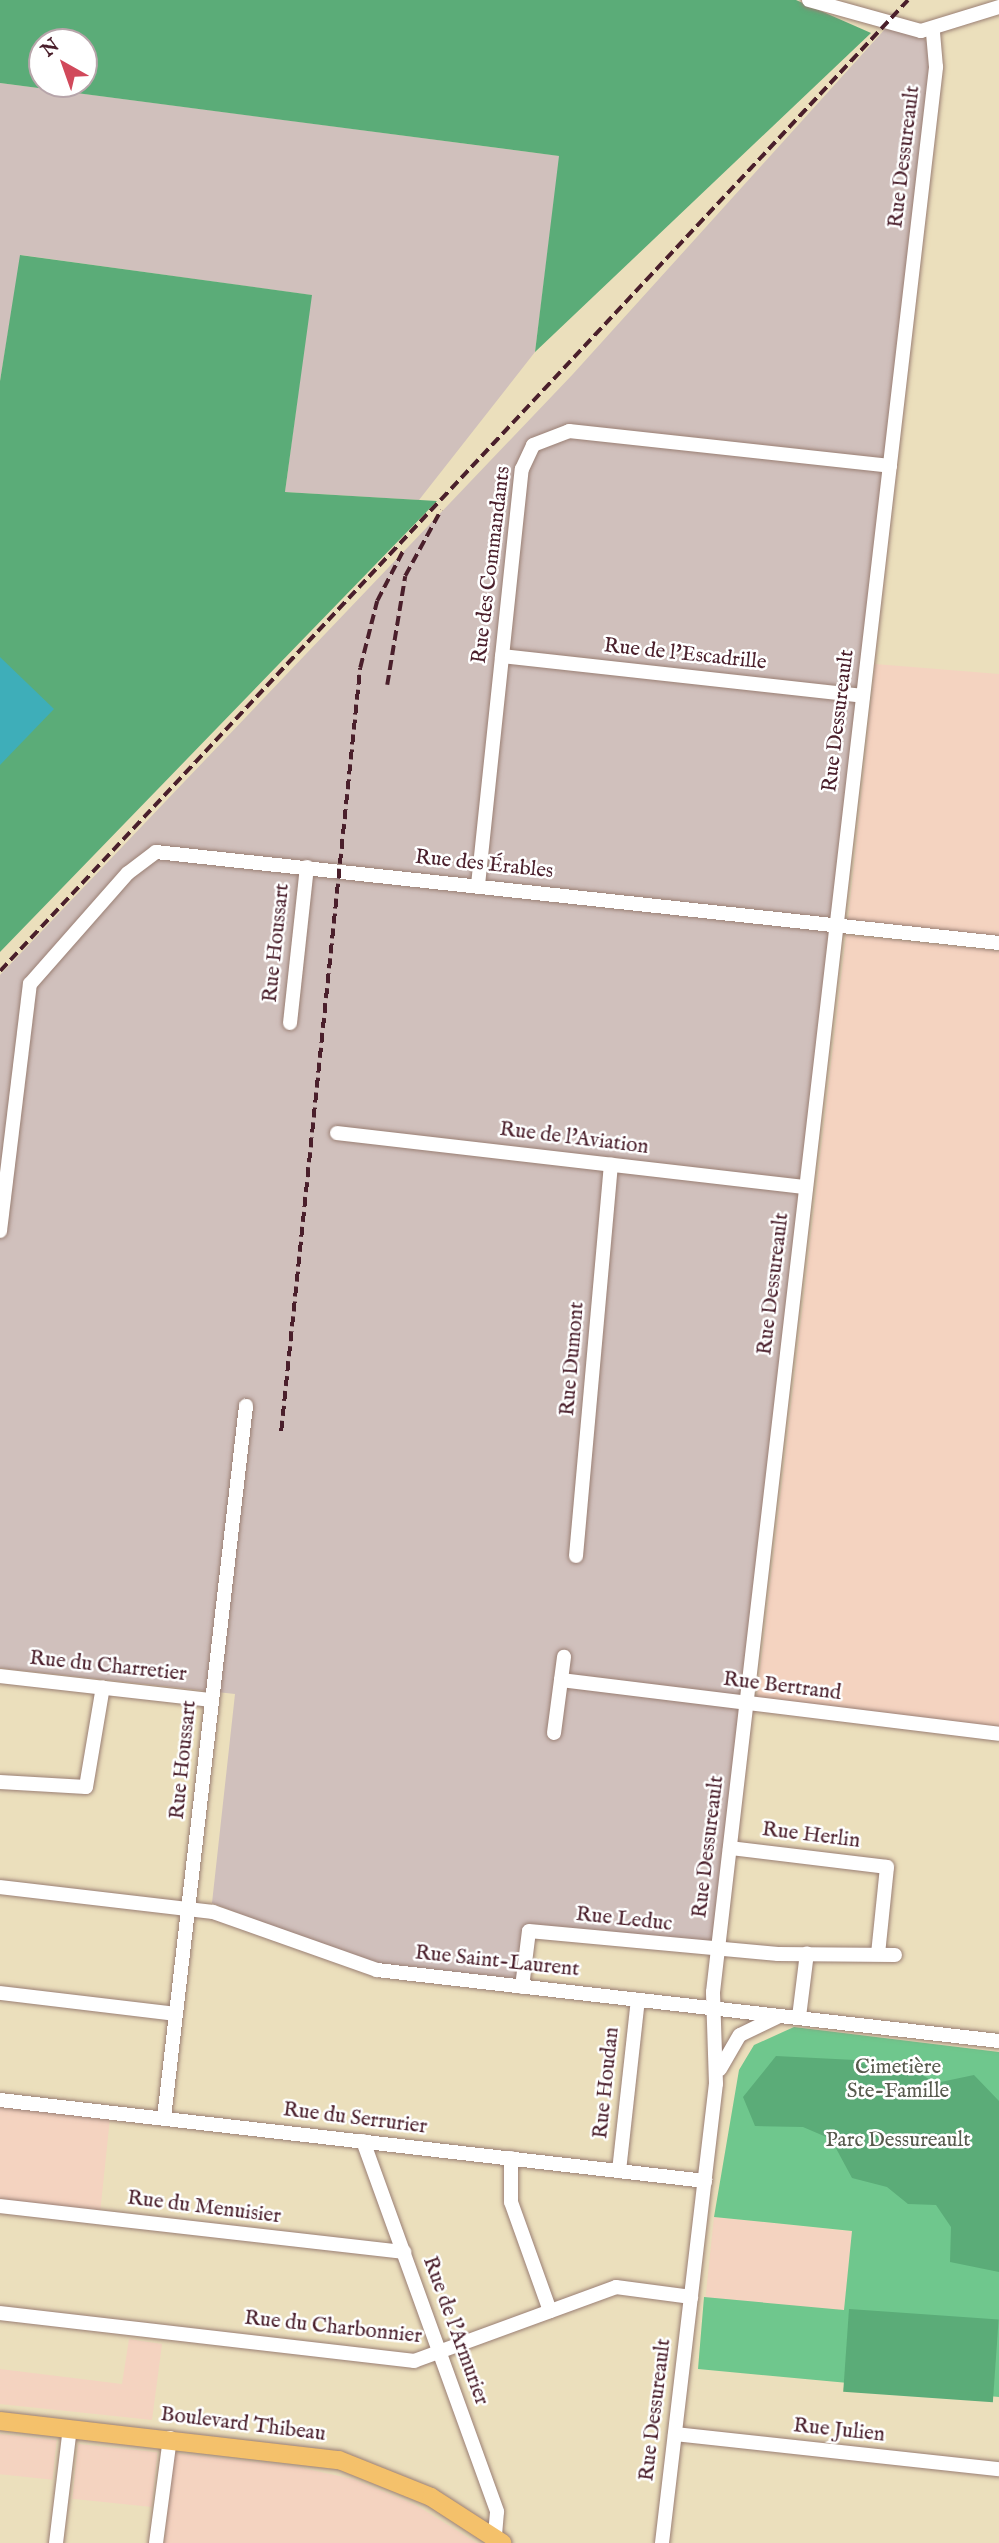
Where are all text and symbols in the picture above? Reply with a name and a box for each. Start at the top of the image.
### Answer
north arrow [28,28,98,98]
text: N [37,34,65,63]
street label: Rue Dessureault [884,84,926,230]
street label: Rue des Commandants [467,465,517,665]
street label: Rue de l'Escadrille [602,634,768,676]
street label: Rue Dessureault [818,648,860,794]
street label: Rue des Érables [414,845,554,885]
street label: Rue Houssart [258,882,296,1004]
street label: Rue de l'Aviation [498,1117,650,1161]
street label: Rue Dessureault [753,1211,795,1357]
street label: Rue Dumont [555,1301,591,1417]
street label: Rue du Charretier [28,1646,188,1688]
street label: Rue Bertrand [722,1667,842,1707]
street label: Rue Houssart [165,1699,203,1821]
street label: Rue Dessureault [688,1774,730,1920]
street label: Rue Herlin [761,1817,861,1855]
street label: Rue Leduc [575,1902,673,1938]
street label: Rue Saint-Laurent [414,1941,580,1983]
street label: Rue Houdan [589,2026,625,2140]
park label: Cimetière Ste-Famille [847,2055,949,2105]
street label: Rue du Serrurier [282,2098,428,2140]
park label: Parc Dessureault [826,2128,970,2154]
street label: Rue du Menuisier [126,2186,282,2230]
street label: Rue de l'Armurier [416,2253,494,2409]
street label: Rue du Charbonnier [243,2306,423,2350]
street label: Rue Dessureault [635,2337,677,2483]
street label: Boulevard Thibeau [159,2402,327,2448]
street label: Rue Julien [792,2414,886,2448]

